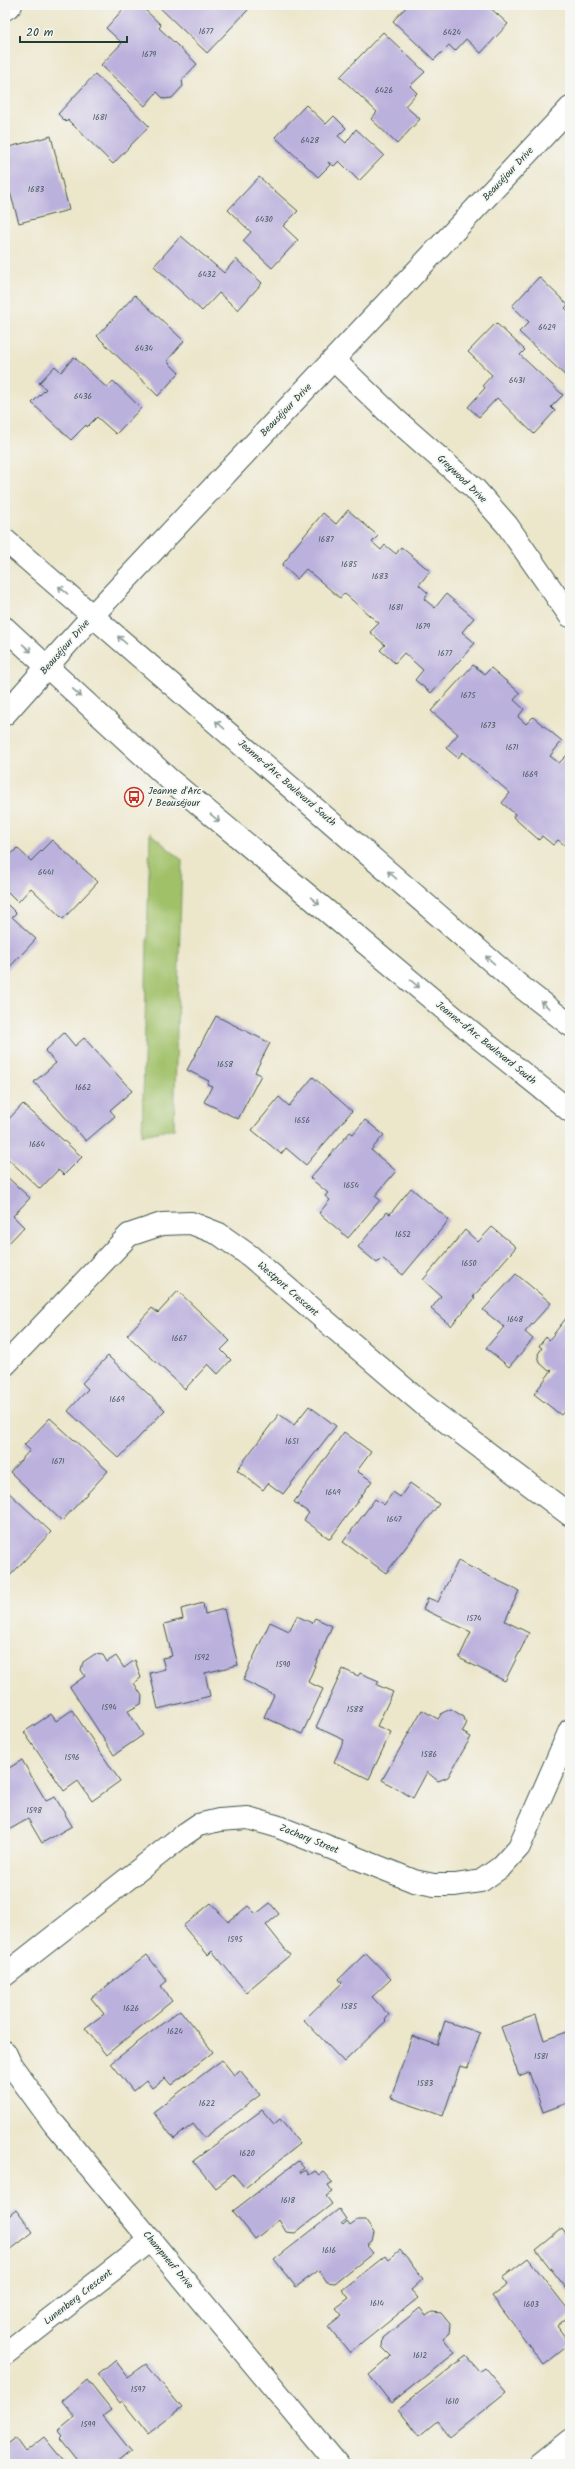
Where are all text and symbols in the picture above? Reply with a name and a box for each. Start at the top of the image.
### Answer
scale bar [20,18,127,44]
text: 20 m [26,23,54,42]
house number: 1677 [199,25,213,38]
house number: 6424 [443,26,462,39]
house number: 1679 [142,48,156,61]
house number: 6426 [375,84,393,97]
house number: 1681 [93,111,108,124]
house number: 6428 [301,134,319,147]
street label: Beauséjour Drive [479,143,538,205]
house number: 1683 [28,183,45,196]
house number: 6430 [255,213,273,226]
house number: 6432 [198,268,216,281]
house number: 6429 [538,321,556,334]
house number: 6434 [135,342,154,355]
house number: 6431 [509,374,525,387]
street label: Beauséjour Drive [256,379,316,440]
house number: 6436 [74,390,92,403]
street label: Greywood Drive [433,451,491,507]
house number: 1687 [318,533,334,546]
house number: 1685 [341,558,358,571]
house number: 1683 [372,570,389,583]
one-way arrow [58,585,69,594]
house number: 1681 [389,601,404,614]
street label: Beauséjour Drive [36,615,94,678]
house number: 1679 [416,620,430,633]
one-way arrow [116,636,127,645]
one-way arrow [21,643,32,652]
house number: 1677 [438,647,452,660]
one-way arrow [72,688,82,698]
house number: 1675 [461,689,476,702]
house number: 1673 [480,719,496,732]
one-way arrow [215,721,225,730]
street label: Jeanne-d'Arc Boulevard South [234,736,340,830]
house number: 1671 [505,741,519,754]
house number: 1669 [522,768,538,781]
place label: Jeanne d'Arc / Beauséjour [148,783,202,811]
bus stop icon: Jeanne d'Arc / Beauséjour [123,786,145,808]
one-way arrow [210,813,220,822]
house number: 6441 [38,866,54,879]
one-way arrow [387,870,397,879]
one-way arrow [309,897,320,906]
one-way arrow [486,956,496,965]
one-way arrow [409,980,420,989]
street label: Jeanne-d'Arc Boulevard South [432,997,540,1089]
one-way arrow [539,1001,550,1009]
house number: 1658 [217,1058,233,1071]
house number: 1662 [75,1081,91,1094]
house number: 1656 [294,1114,310,1127]
house number: 1664 [29,1138,45,1151]
house number: 1654 [343,1179,359,1192]
house number: 1652 [395,1228,411,1241]
house number: 1650 [461,1257,477,1270]
street label: Westport Crescent [254,1258,322,1320]
house number: 1648 [507,1313,523,1326]
house number: 1667 [171,1332,187,1345]
house number: 1669 [109,1393,125,1406]
house number: 1651 [285,1435,299,1448]
house number: 1671 [51,1455,65,1468]
house number: 1649 [325,1486,341,1499]
house number: 1647 [386,1513,402,1526]
house number: 1574 [467,1612,482,1625]
house number: 1592 [194,1651,210,1664]
house number: 1590 [276,1658,290,1671]
house number: 1594 [101,1701,117,1714]
house number: 1588 [347,1703,363,1716]
house number: 1586 [421,1748,437,1761]
house number: 1596 [64,1751,80,1764]
house number: 1598 [26,1804,42,1817]
street label: Zachary Street [277,1820,341,1858]
house number: 1595 [227,1933,243,1946]
house number: 1585 [341,2000,358,2013]
house number: 1626 [123,2002,139,2015]
house number: 1624 [167,2025,184,2038]
house number: 1581 [534,2050,549,2063]
house number: 1583 [417,2077,434,2090]
house number: 1622 [199,2097,215,2110]
house number: 1620 [239,2147,255,2160]
house number: 1618 [281,2194,295,2207]
street label: Champneuf Drive [139,2227,198,2293]
house number: 1616 [322,2244,336,2257]
street label: Lunenberg Crescent [40,2265,116,2329]
house number: 1614 [370,2297,385,2310]
house number: 1603 [523,2298,539,2311]
house number: 1612 [413,2349,427,2362]
house number: 1597 [131,2383,146,2396]
house number: 1610 [445,2395,459,2408]
house number: 1599 [81,2418,95,2431]

